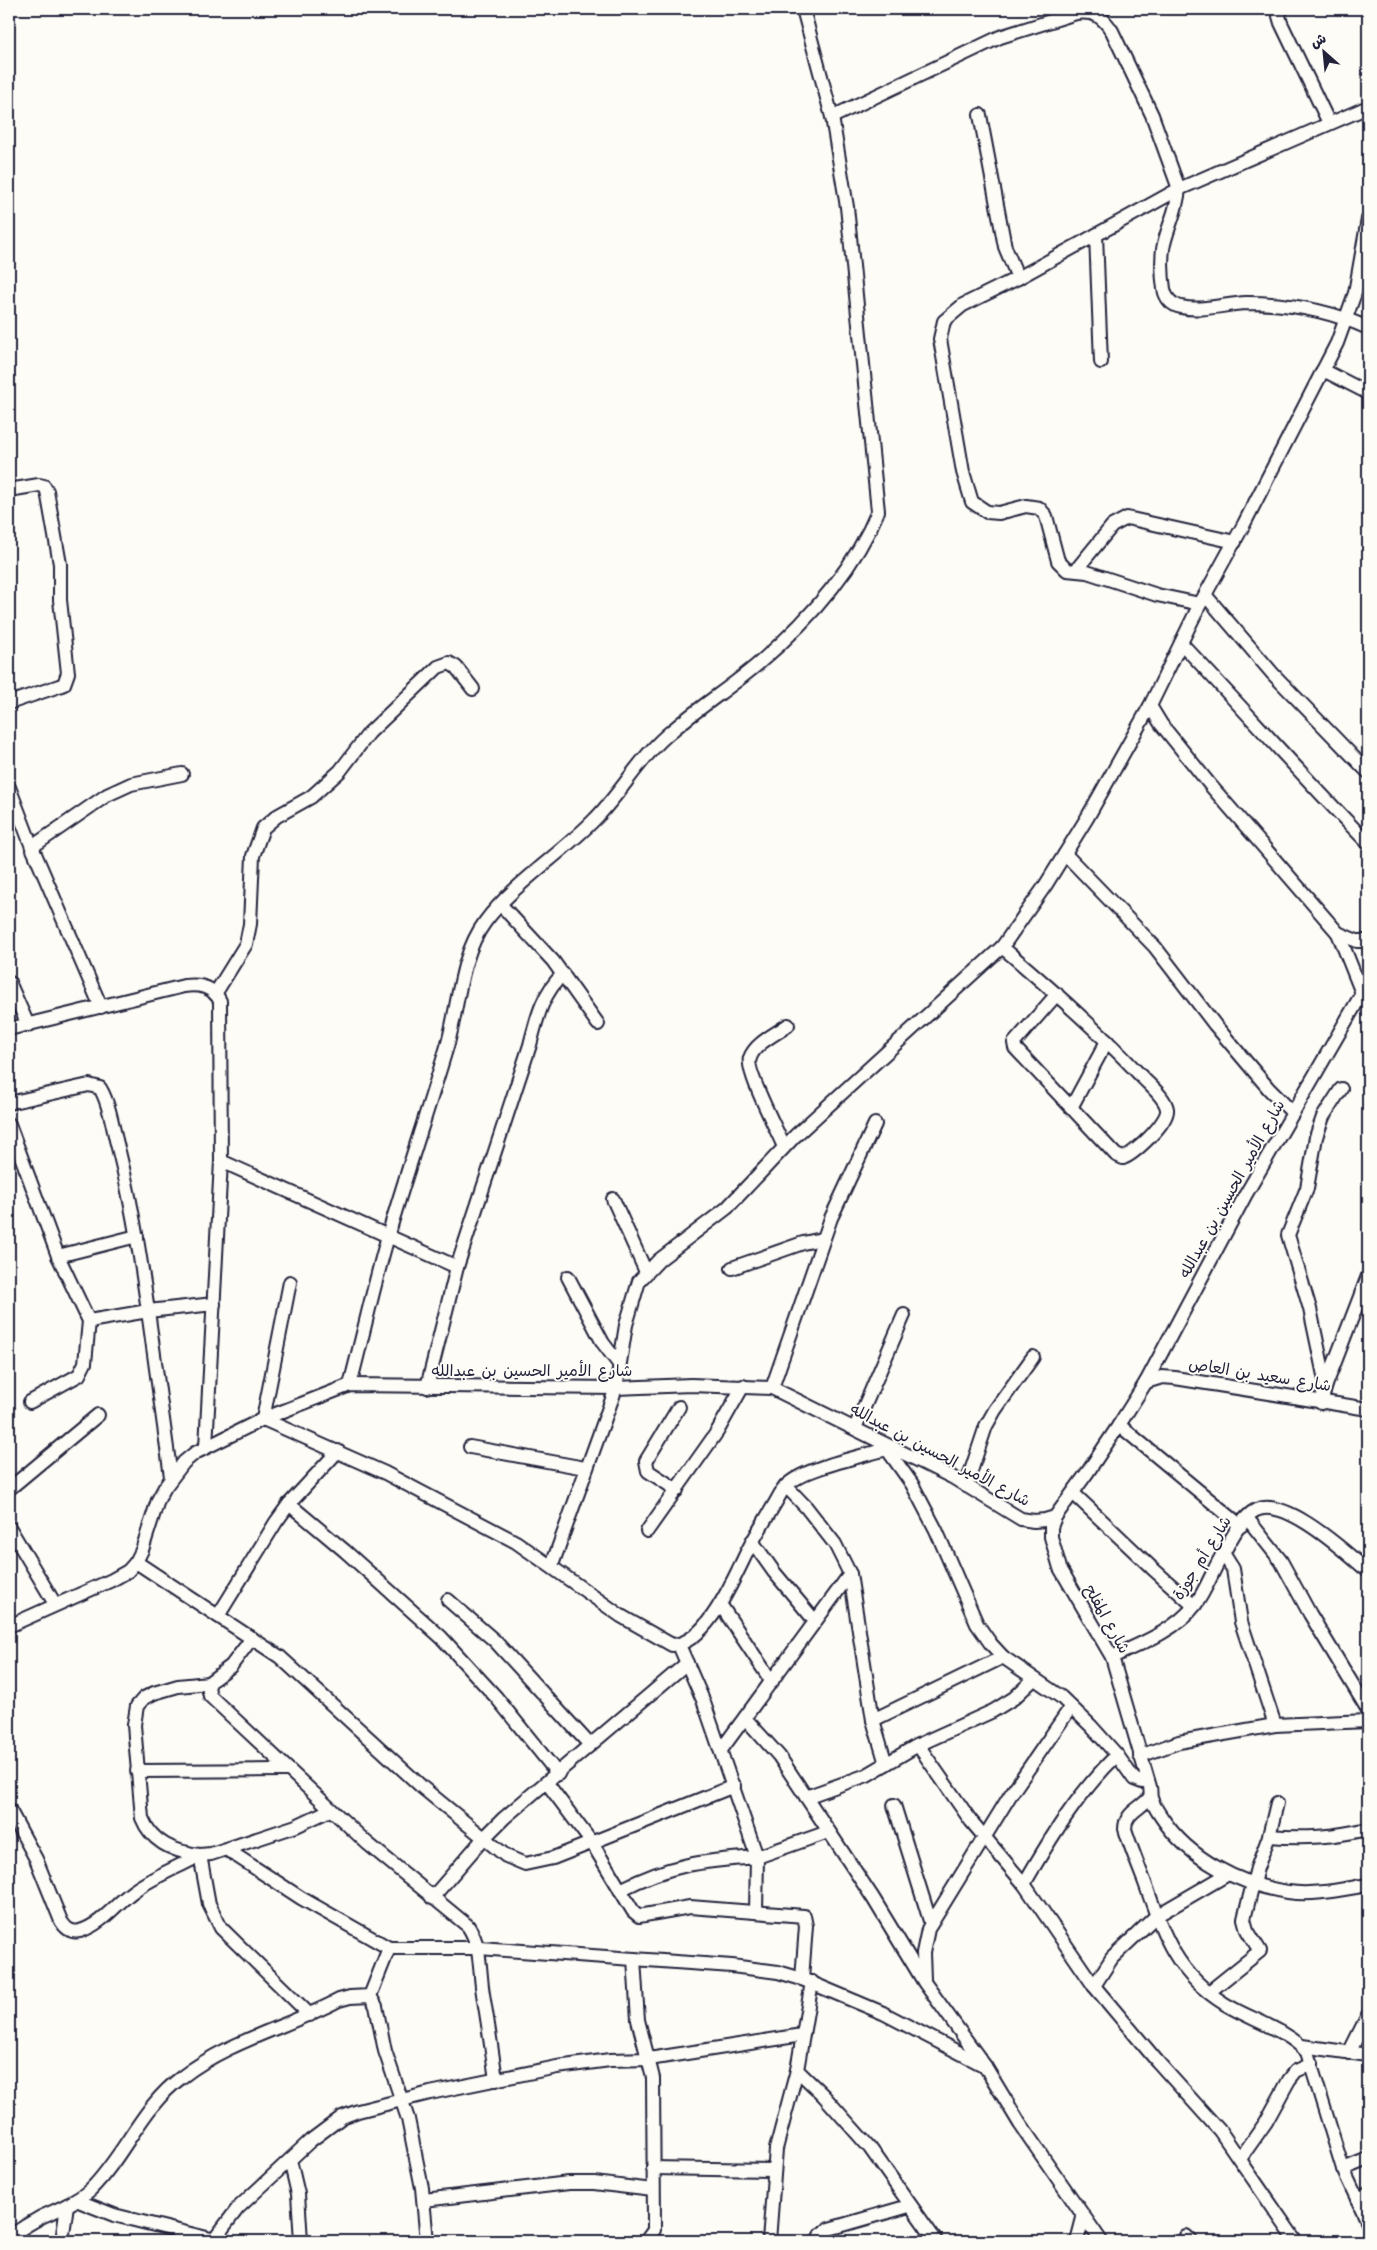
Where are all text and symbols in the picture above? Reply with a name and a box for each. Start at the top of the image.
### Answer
north arrow [1300,28,1350,78]
text: ش [1307,29,1330,54]
street label: شارع الأمير الحسين بن عبدالله [1174,1096,1290,1282]
street label: شارع سعيد بن العاص [1187,1353,1333,1397]
street label: شارع الأمير الحسين بن عبدالله [432,1360,632,1382]
street label: شارع الأمير الحسين بن عبدالله [846,1398,1034,1512]
street label: شارع أم جوزة [1167,1512,1237,1605]
street label: شارع المفلح [1079,1581,1135,1657]

